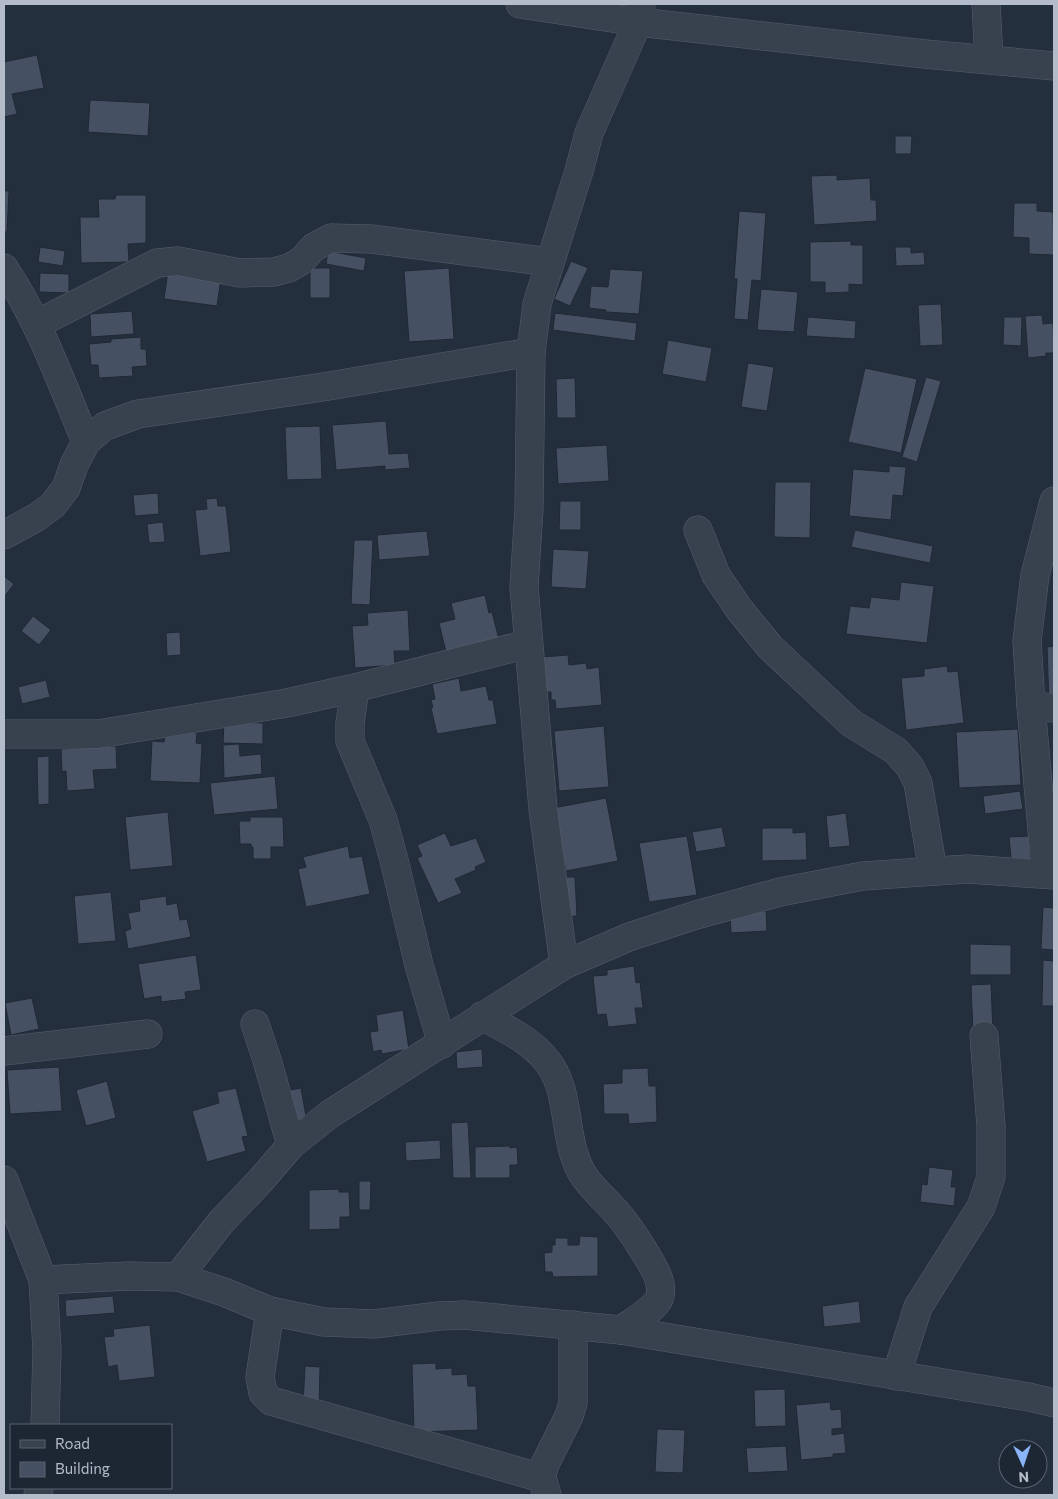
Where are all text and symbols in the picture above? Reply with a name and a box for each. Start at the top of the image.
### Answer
legend [10,1424,172,1489]
text: Road [55,1434,90,1452]
north arrow [998,1439,1048,1489]
text: Building [55,1459,110,1477]
text: N [1018,1469,1029,1486]

